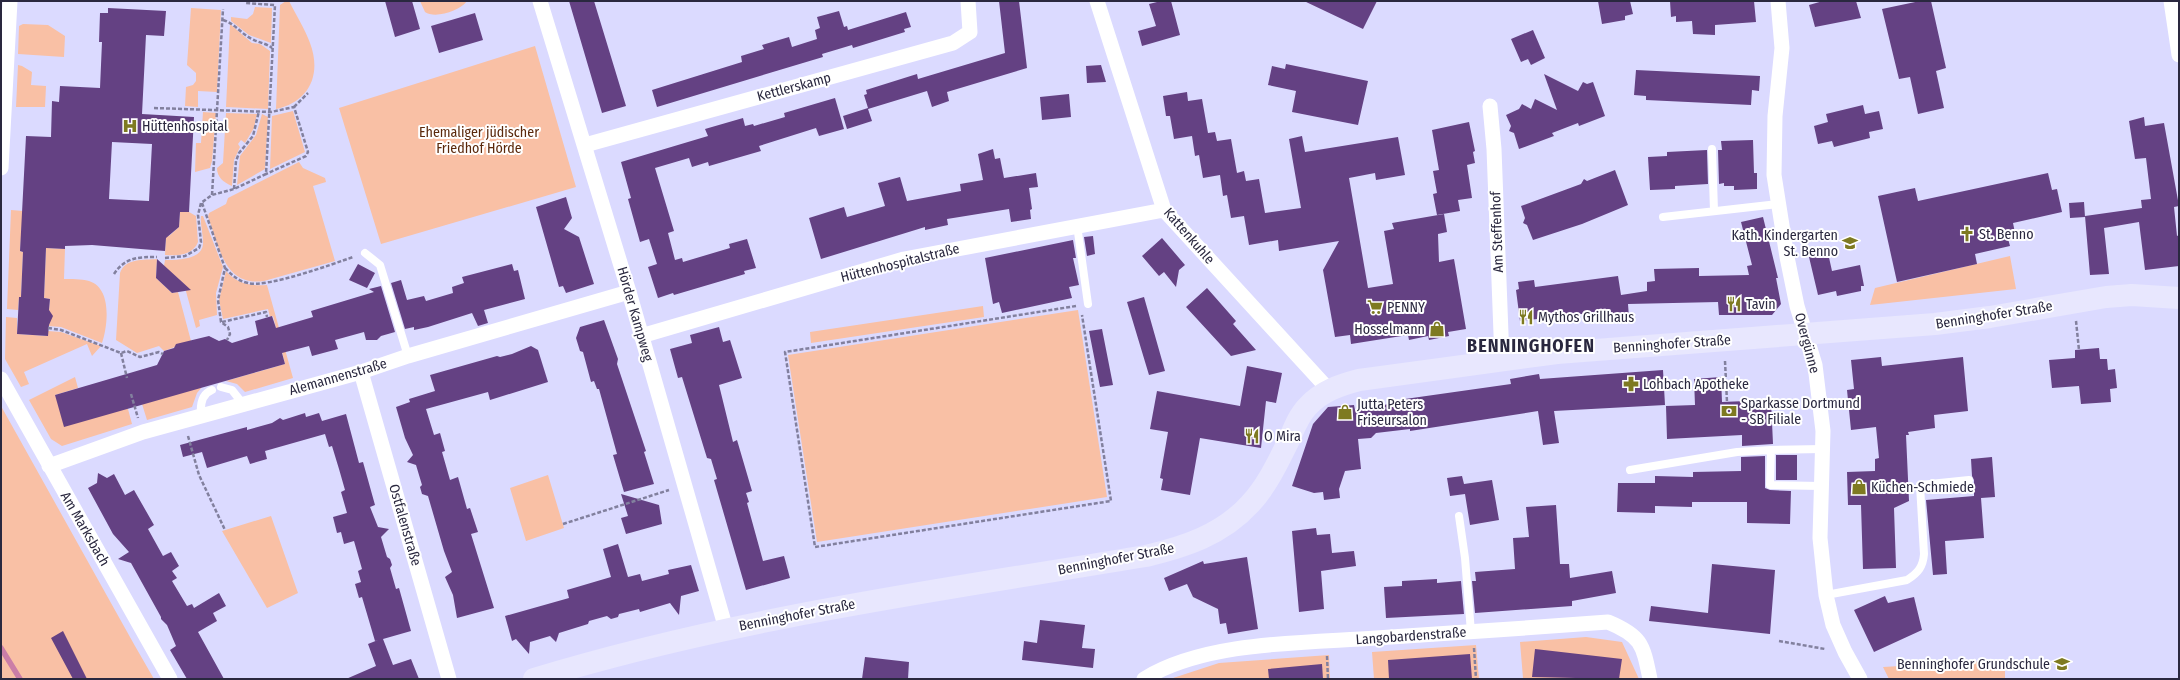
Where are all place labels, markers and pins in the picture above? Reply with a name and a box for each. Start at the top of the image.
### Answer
hospital icon: Hüttenhospital [121,117,139,135]
place label: Hüttenhospital [142,118,228,135]
church icon: St. Benno [1958,225,1976,243]
place label: St. Benno [1979,226,2034,243]
place label: Kath. Kindergarten St. Benno [1731,227,1838,260]
school or university icon: Kath. Kindergarten St. Benno [1841,234,1859,252]
restaurant icon: Tavin [1725,295,1743,313]
place label: Tavin [1746,296,1776,313]
supermarket icon: PENNY [1366,298,1384,316]
place label: PENNY [1387,299,1425,316]
restaurant icon: Mythos Grillhaus [1517,308,1535,326]
place label: Mythos Grillhaus [1538,309,1634,326]
shop icon: Hosselmann [1428,320,1446,338]
place label: Hosselmann [1354,321,1425,338]
pharmacy icon: Lohbach Apotheke [1622,375,1640,393]
place label: Lohbach Apotheke [1643,376,1749,393]
place label: Sparkasse Dortmund - SB Filiale [1741,395,1860,428]
place label: Jutta Peters Friseursalon [1357,396,1427,429]
bank icon: Sparkasse Dortmund - SB Filiale [1720,402,1738,420]
shop icon: Jutta Peters Friseursalon [1336,403,1354,421]
restaurant icon: O Mira [1243,427,1261,445]
place label: O Mira [1264,428,1301,445]
shop icon: Küchen-Schmiede [1850,478,1868,496]
place label: Küchen-Schmiede [1871,479,1974,496]
school or university icon: Benninghofer Grundschule [2053,655,2071,673]
place label: Benninghofer Grundschule [1897,656,2050,673]

